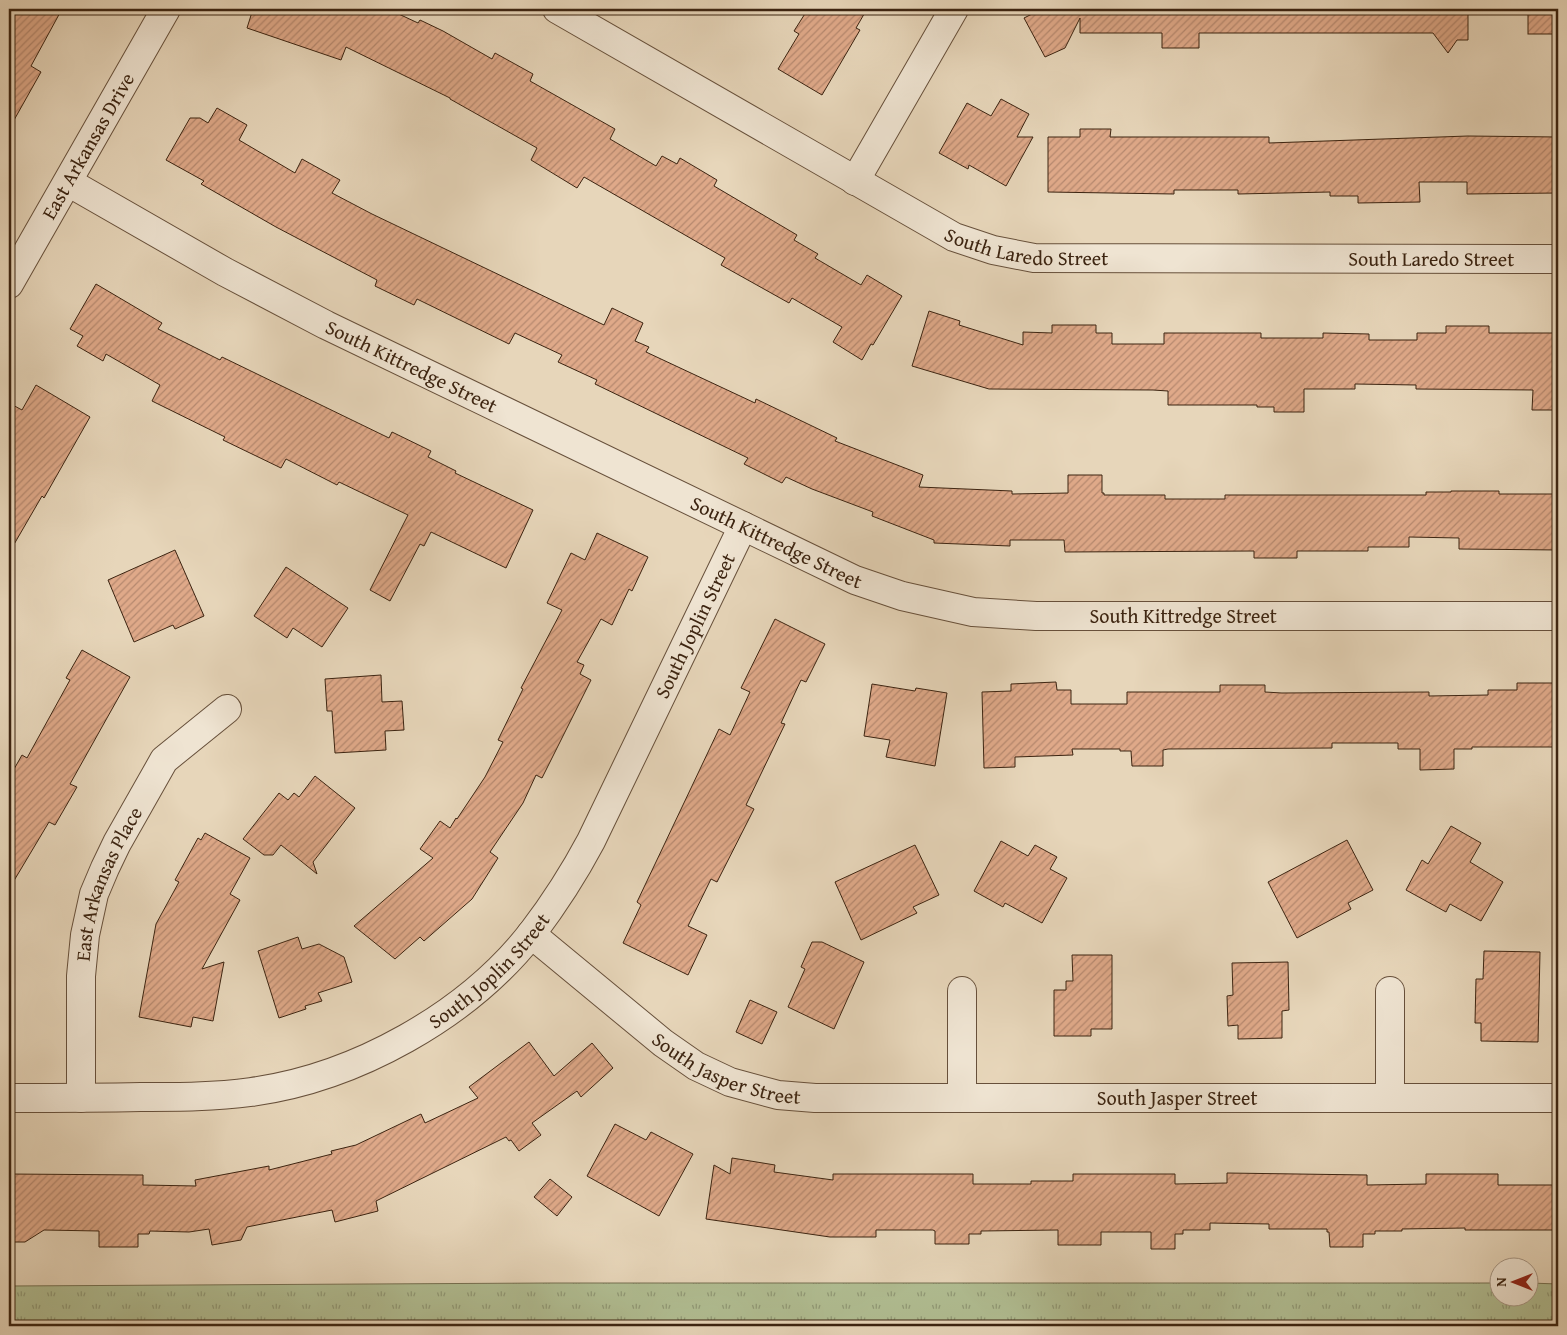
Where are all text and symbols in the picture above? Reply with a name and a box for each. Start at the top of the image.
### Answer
street label: East Arkansas Drive [34,67,141,224]
street label: South Laredo Street [939,220,1108,272]
street label: South Laredo Street [1348,244,1514,273]
street label: South Kittredge Street [321,312,503,420]
street label: South Kittredge Street [686,488,866,595]
street label: South Joplin Street [647,548,742,703]
street label: South Kittredge Street [1089,601,1277,630]
street label: East Arkansas Place [68,801,149,962]
street label: South Joplin Street [422,907,556,1035]
street label: South Jasper Street [646,1025,802,1111]
street label: South Jasper Street [1097,1083,1258,1112]
north arrow [1490,1258,1540,1308]
text: N [1491,1277,1511,1287]

